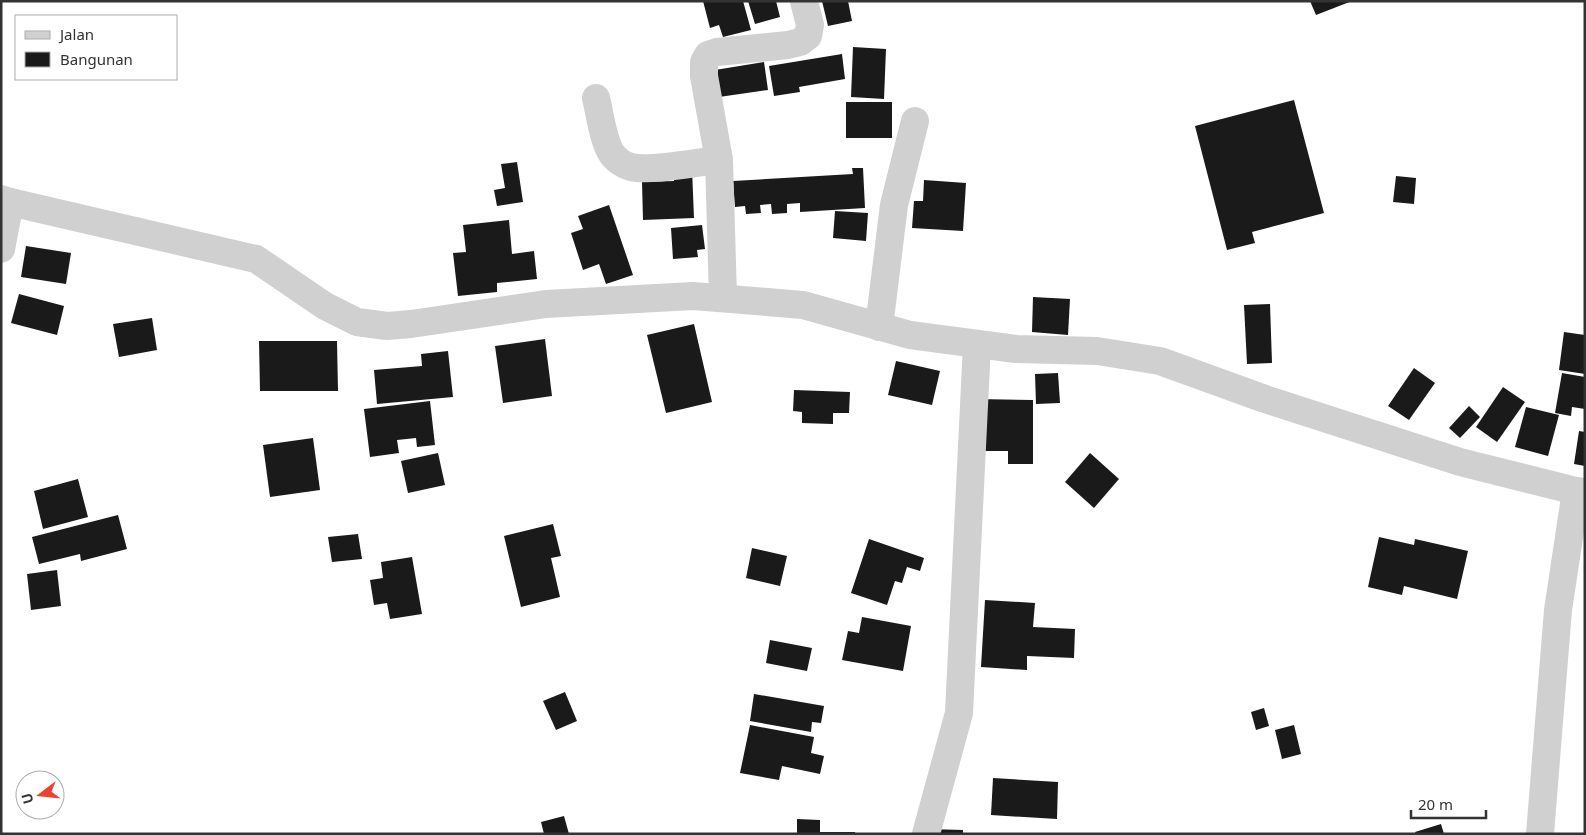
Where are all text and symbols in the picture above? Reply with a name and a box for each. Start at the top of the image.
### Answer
legend [15,15,178,80]
text: Jalan [58,24,94,44]
text: Bangunan [60,49,133,69]
north arrow [15,770,65,820]
scale bar [1411,788,1486,820]
text: U [16,791,38,806]
text: 20 m [1418,794,1453,814]

